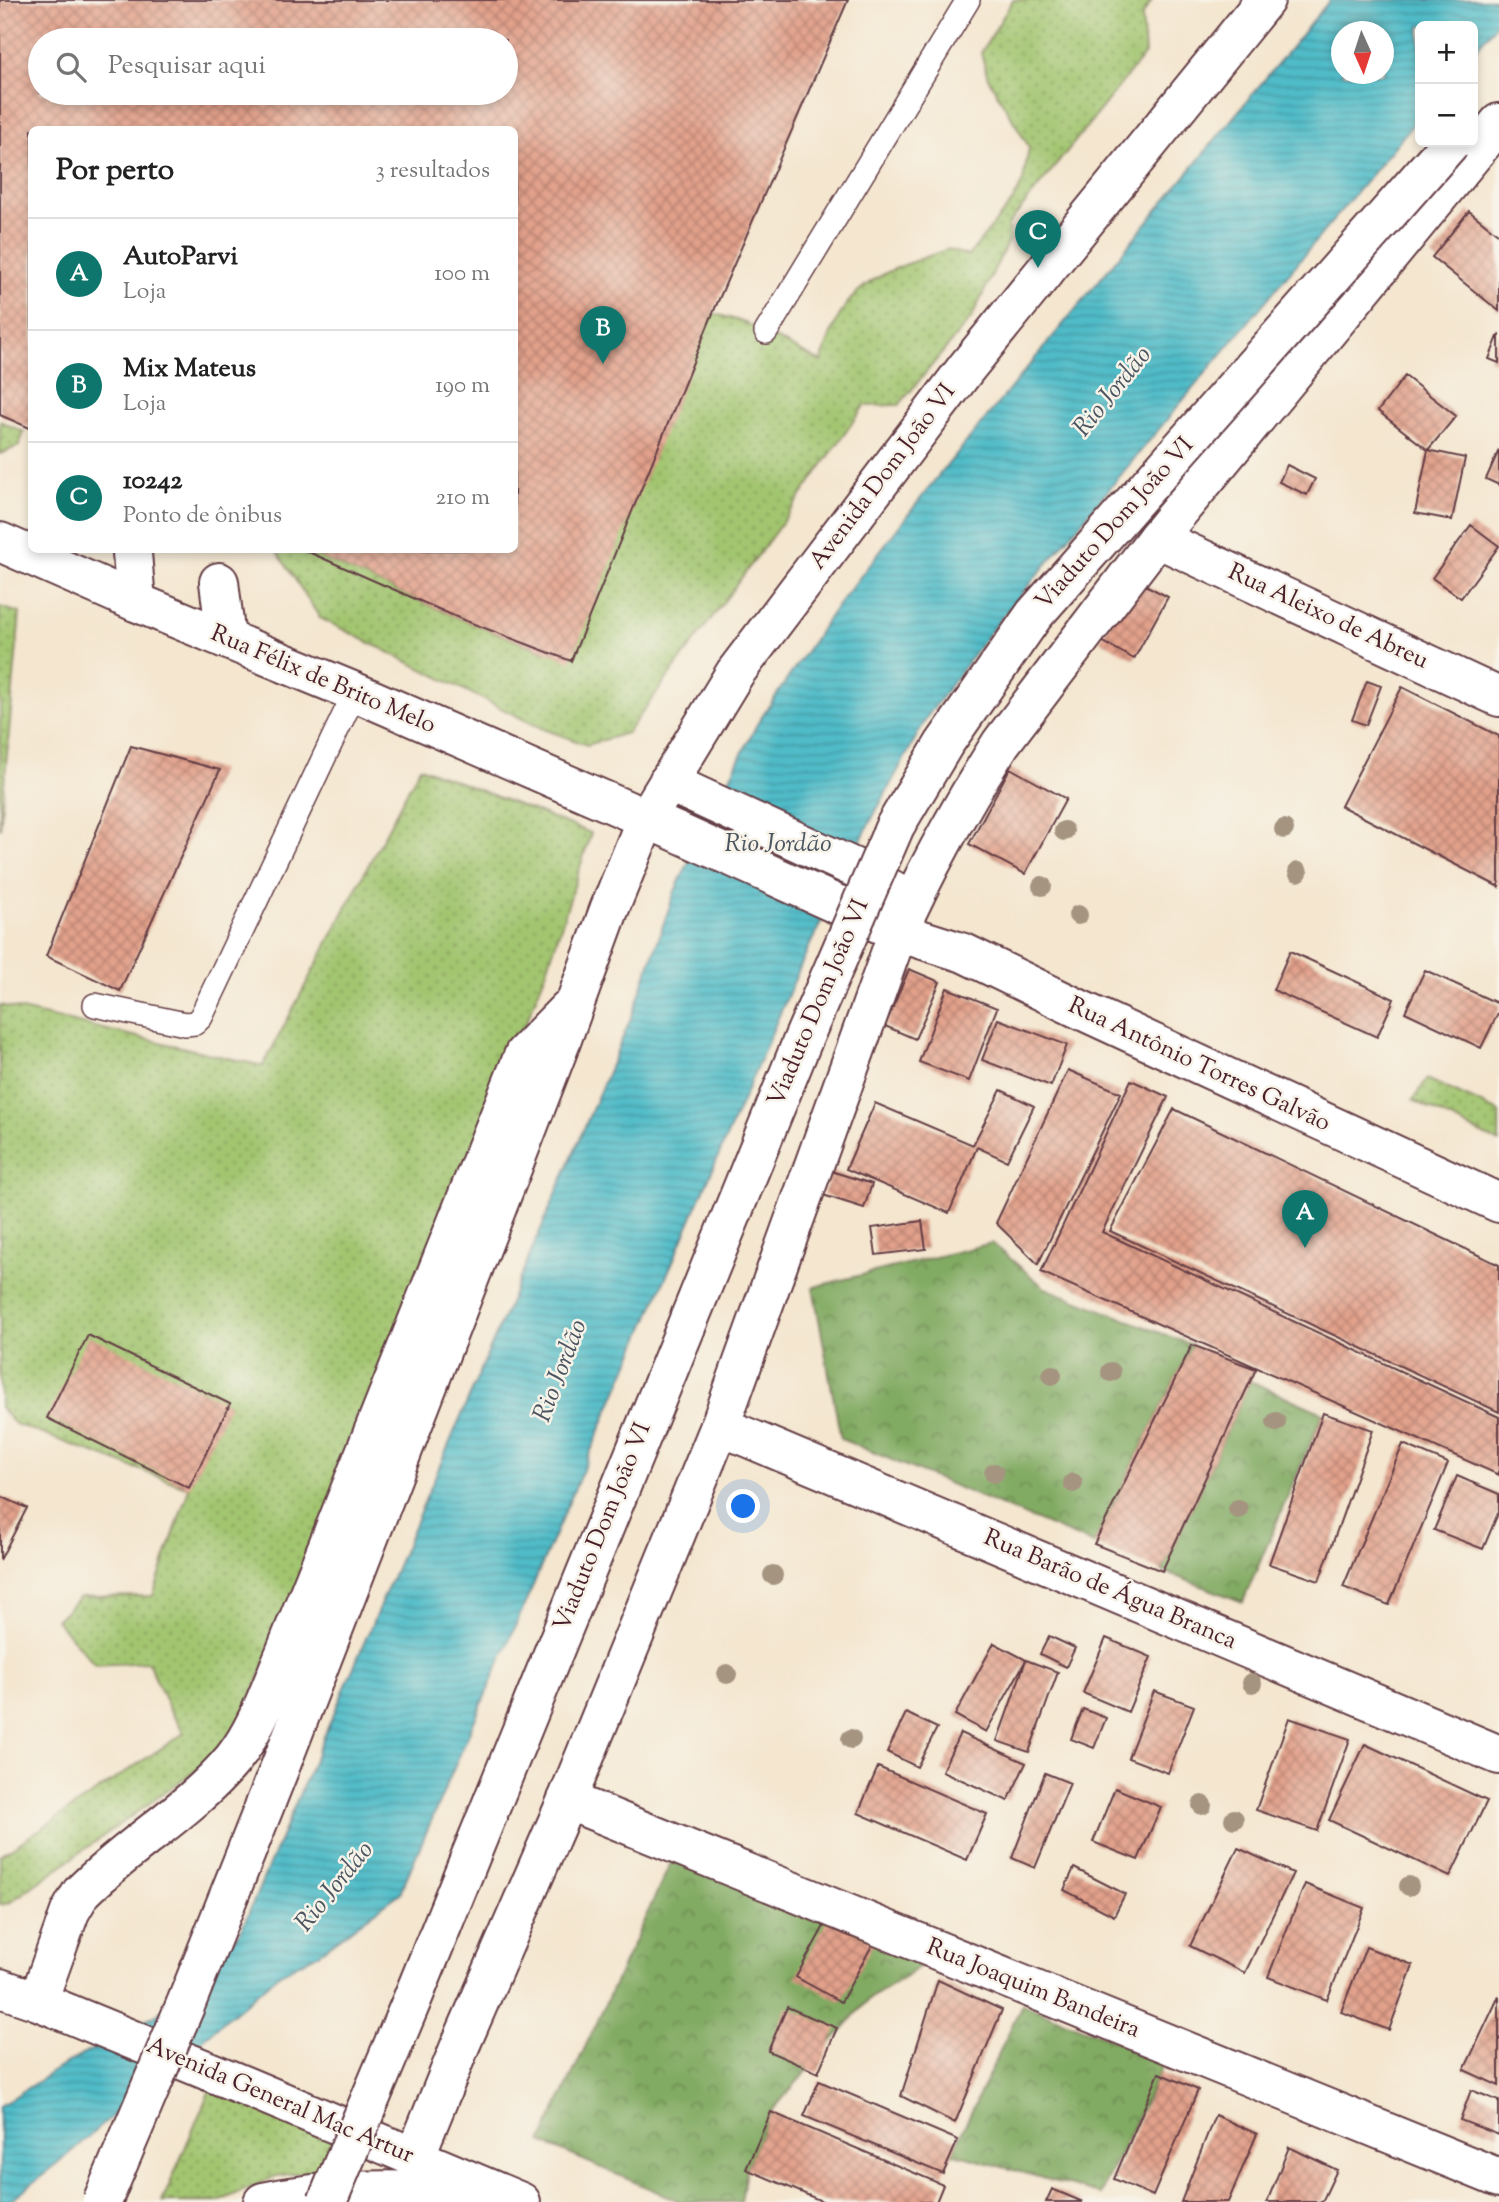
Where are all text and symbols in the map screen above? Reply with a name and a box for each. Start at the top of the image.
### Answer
north arrow [1331,21,1394,84]
map controls [1415,21,1478,147]
button: + [1415,21,1478,84]
search box [28,28,518,105]
icon: search [52,48,90,86]
text: Pesquisar aqui [108,48,266,85]
button: − [1415,84,1478,147]
text: Por perto [56,150,174,193]
text: 3 resultados [375,155,490,188]
pin: C [1015,210,1061,268]
text: AutoParvi [123,239,238,276]
text: A [70,258,88,291]
text: 100 m [434,258,490,291]
text: Loja [123,276,166,309]
pin: B [580,306,626,364]
water label: Rio Jordão [1065,339,1161,445]
text: Mix Mateus [123,351,256,388]
text: B [72,370,86,403]
text: 190 m [435,370,490,403]
street label: Avenida Dom João VI [802,377,964,577]
text: Loja [123,388,166,421]
street label: Viaduto Dom João VI [1028,430,1202,618]
text: 10242 [123,463,183,500]
text: C [70,482,88,515]
text: 210 m [436,482,490,515]
text: Ponto de ônibus [123,500,282,533]
street label: Rua Aleixo de Abreu [1222,556,1434,678]
street label: Rua Félix de Brito Melo [205,617,441,743]
water label: Rio Jordão [725,826,832,863]
street label: Viaduto Dom João VI [760,894,878,1112]
street label: Rua Antônio Torres Galvão [1062,989,1336,1141]
pin: A [1282,1190,1328,1248]
water label: Rio Jordão [525,1314,597,1428]
street label: Viaduto Dom João VI [546,1417,660,1637]
your location [726,1489,760,1523]
street label: Rua Barão de Água Branca [978,1521,1242,1659]
water label: Rio Jordão [287,1834,383,1940]
street label: Rua Joaquim Bandeira [921,1931,1145,2047]
street label: Avenida General Mac Artur [141,2029,419,2173]

